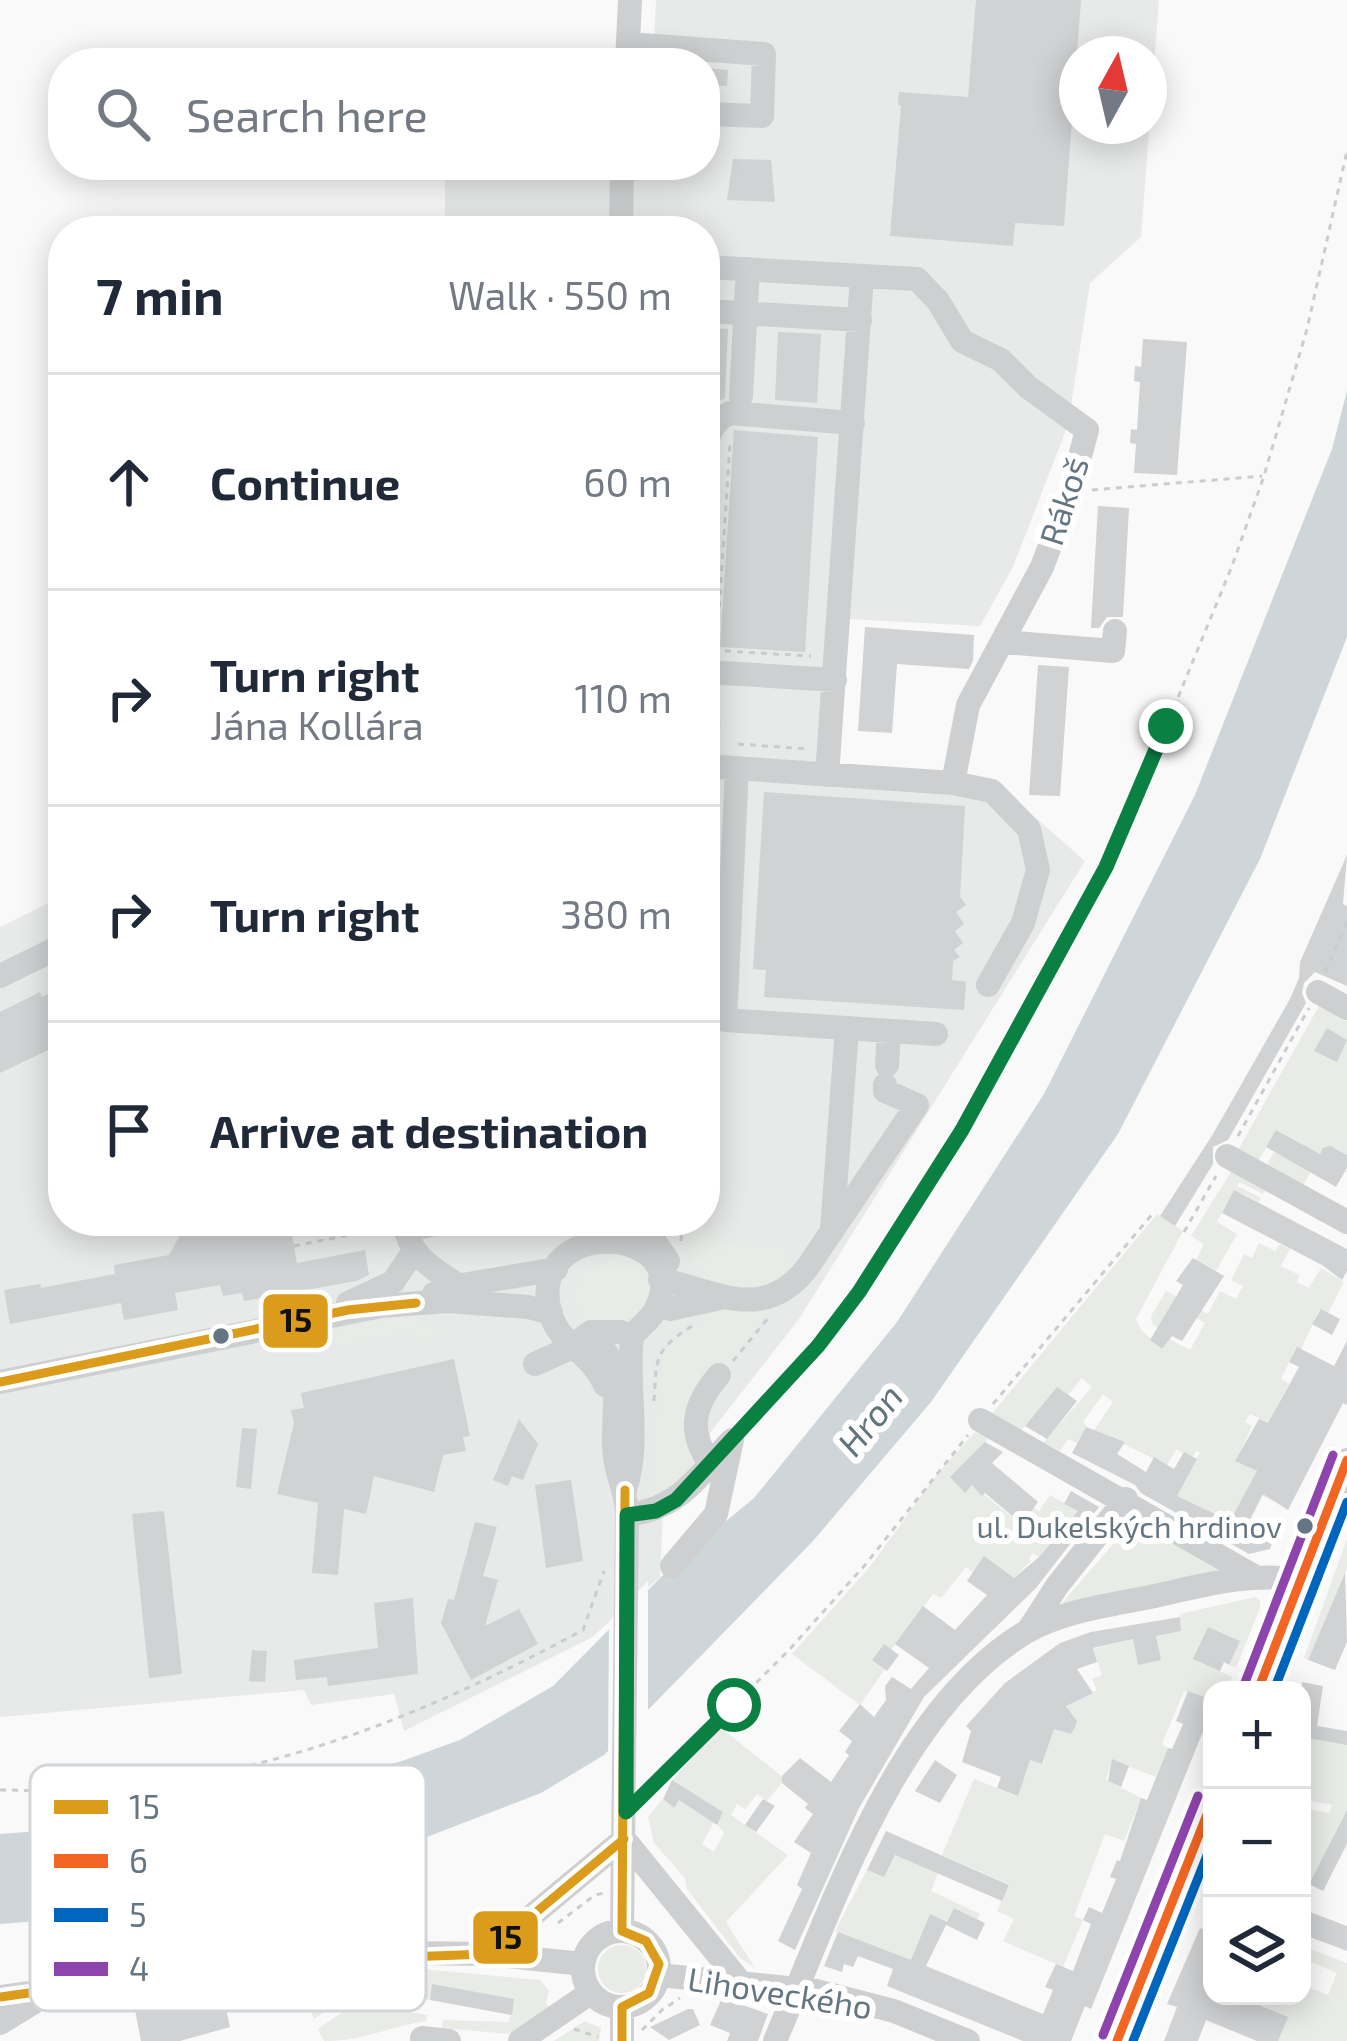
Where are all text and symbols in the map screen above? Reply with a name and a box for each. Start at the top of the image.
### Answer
north arrow [1059,36,1167,144]
search box [48,48,720,180]
icon: search [90,81,156,147]
text: Search here [186,87,428,141]
text: 7 min [96,264,224,325]
text: Walk · 550 m [448,271,672,318]
icon: ahead [96,449,162,515]
street label: Rákoš [1030,452,1096,550]
text: Continue [210,455,400,509]
text: 60 m [583,458,672,505]
text: Turn right [210,647,419,701]
icon: right [96,665,162,731]
text: 110 m [575,674,672,721]
route end [1139,699,1193,753]
text: Jána Kollára [210,701,424,748]
icon: right [96,881,162,947]
text: Turn right [210,887,419,941]
text: 380 m [560,890,672,937]
icon: arrive [96,1097,162,1163]
text: Arrive at destination [210,1103,648,1157]
line badge: 15 [261,1292,330,1350]
text: 15 [280,1299,312,1339]
unlabelled marker [210,1325,232,1347]
water label: Hron [827,1375,910,1463]
place label: ul. Dukelských hrdinov [977,1508,1282,1544]
marker: ul. Dukelských hrdinov [1294,1515,1316,1537]
route start [707,1678,761,1732]
map controls [1203,1681,1311,2005]
button: + [1203,1681,1311,1789]
legend [30,1765,426,2011]
text: 15 [129,1786,160,1826]
button: − [1203,1789,1311,1897]
text: 6 [129,1840,148,1880]
text: 5 [129,1894,147,1934]
button: layers [1203,1897,1311,2005]
line badge: 15 [471,1909,540,1966]
text: 15 [490,1916,522,1956]
text: 4 [129,1948,149,1988]
street label: Lihoveckého [685,1958,875,2026]

